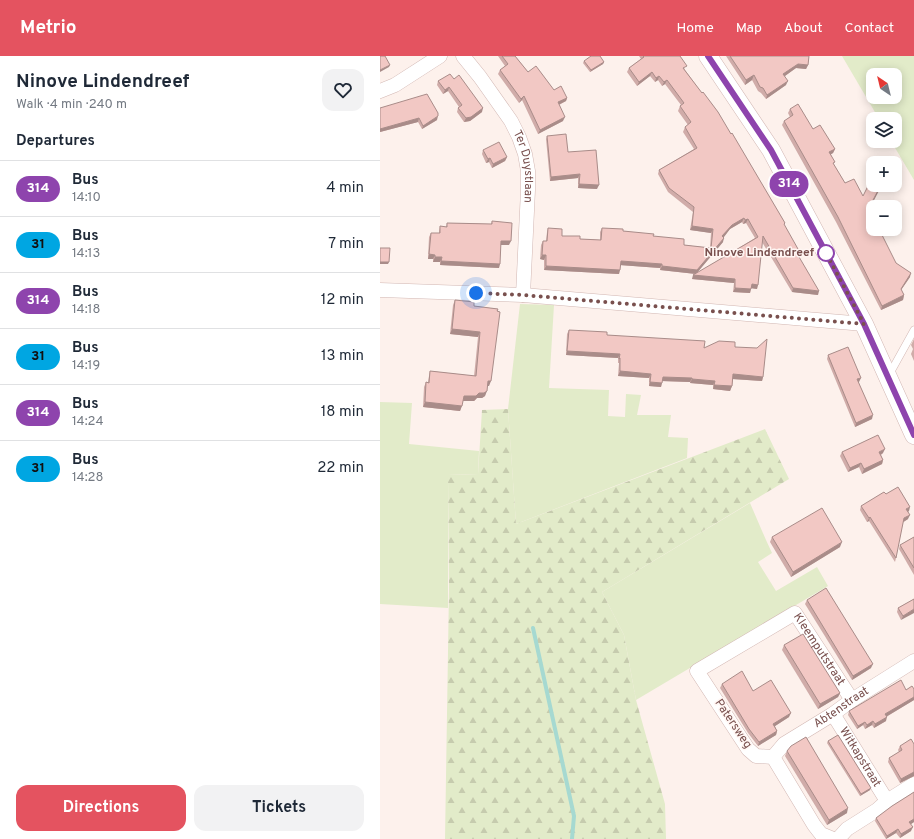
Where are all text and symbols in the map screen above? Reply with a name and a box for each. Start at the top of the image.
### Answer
text: Metrio [20,16,77,40]
text: Home [677,20,714,37]
text: Map [736,20,762,37]
text: About [784,20,823,37]
text: Contact [845,20,894,37]
north arrow [866,68,902,104]
map controls [866,68,902,236]
button: heart [322,69,364,111]
text: Ninove Lindendreef [16,70,190,94]
text: Walk · 4 min · 240 m [16,97,127,113]
button: layers [866,112,902,148]
street label: Ter Duystlaan [509,128,536,203]
text: Departures [16,132,95,151]
button: + [866,156,902,192]
text: Bus [72,171,99,190]
line badge: 314 [766,171,812,197]
text: 314 [778,175,800,192]
text: 4 min [326,179,364,198]
text: 314 [27,180,49,197]
text: 14:10 [72,190,101,206]
button: − [866,200,902,236]
text: Bus [72,227,99,246]
text: 7 min [328,235,364,254]
text: 31 [31,236,45,253]
marker: Ninove Lindendreef [817,244,835,262]
place label: Ninove Lindendreef [704,245,815,261]
text: 14:13 [72,246,100,262]
text: Bus [72,283,99,302]
your location [466,283,486,303]
text: 12 min [321,291,364,310]
text: 314 [27,292,49,309]
text: 14:18 [72,302,100,318]
text: Bus [72,339,99,358]
text: 13 min [321,347,364,366]
text: 31 [31,348,45,365]
text: 14:19 [72,358,100,374]
text: Bus [72,395,99,414]
text: 18 min [321,403,364,422]
text: 314 [27,404,49,421]
text: 14:24 [72,414,104,430]
text: Bus [72,451,99,470]
text: 22 min [317,459,364,478]
text: 31 [31,460,45,477]
text: 14:28 [72,470,104,486]
street label: Kleemputstraat [789,610,848,689]
street label: Abtenstraat [811,683,872,732]
street label: Patersweg [711,696,755,752]
street label: Witkapstraat [835,724,885,790]
button: Directions [16,785,186,831]
button: Tickets [194,785,364,831]

